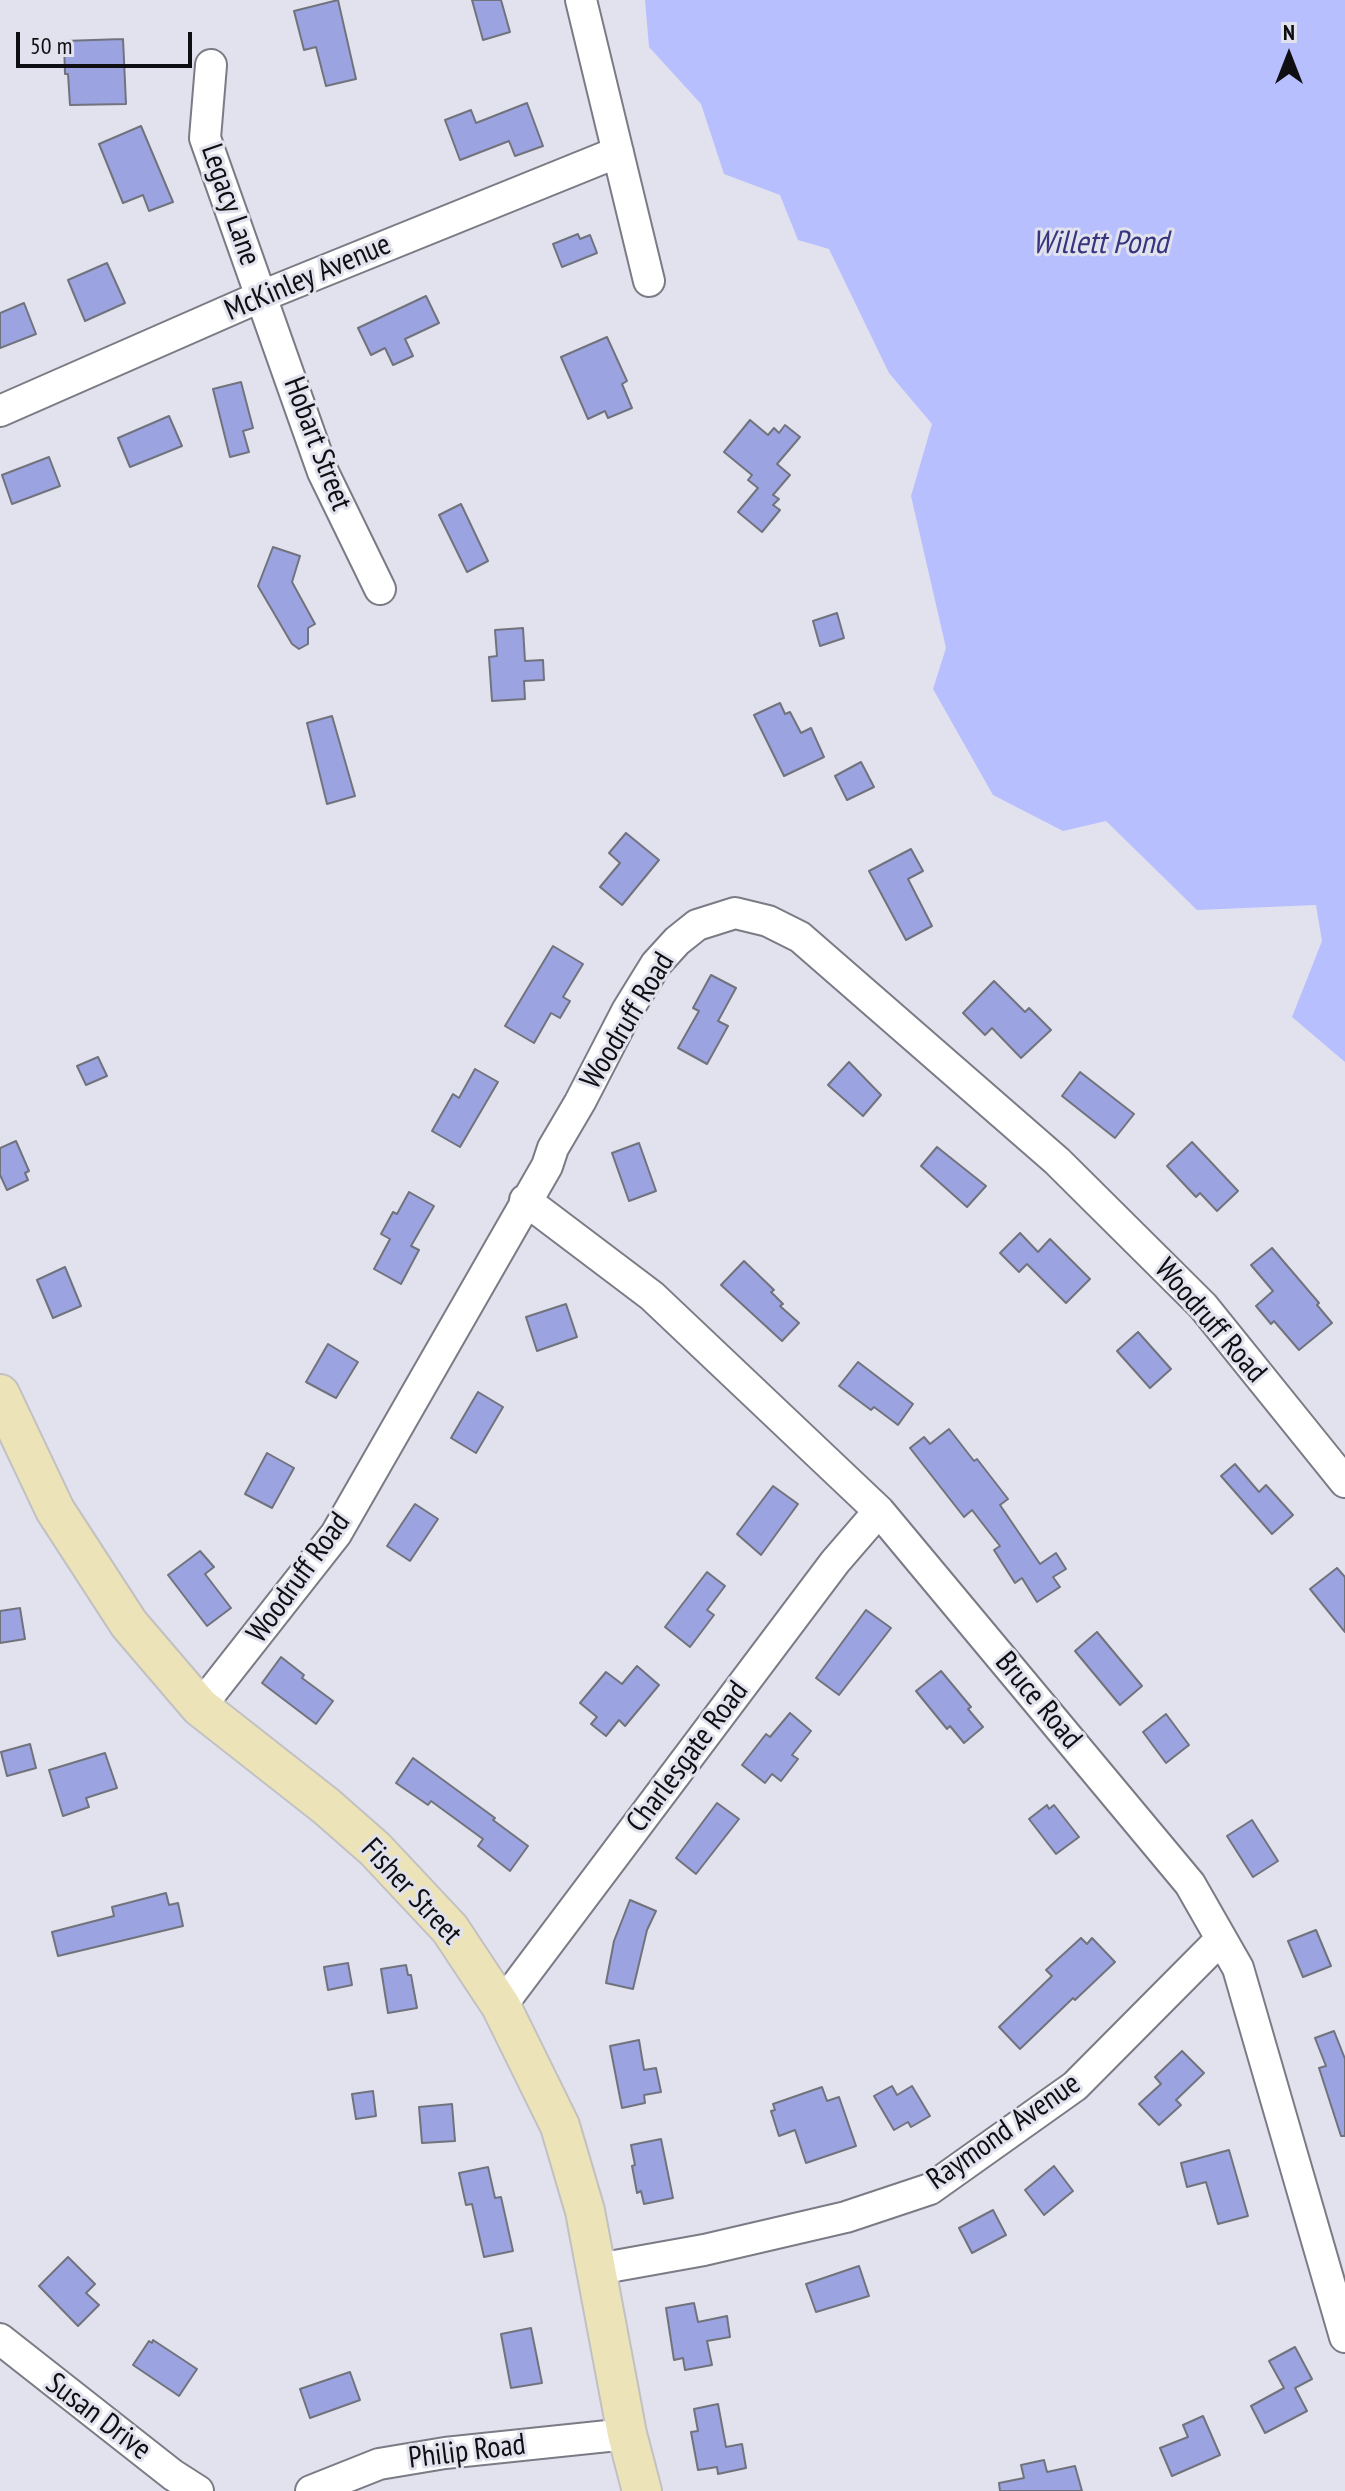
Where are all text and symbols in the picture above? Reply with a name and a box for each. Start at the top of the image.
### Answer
scale bar [20,16,196,66]
north arrow [1249,16,1329,96]
text: N [1283,18,1295,46]
text: 50 m [30,30,72,61]
street label: Legacy Lane [192,140,268,270]
water label: Willett Pond [1032,225,1168,263]
street label: McKinley Avenue [220,227,396,329]
street label: Hobart Street [275,372,359,516]
street label: Woodruff Road [573,947,683,1095]
street label: Woodruff Road [1146,1252,1274,1390]
street label: Woodruff Road [240,1506,358,1650]
street label: Bruce Road [987,1645,1089,1757]
street label: Charlesgate Road [620,1674,756,1840]
street label: Fisher Street [353,1832,469,1952]
street label: Raymond Avenue [921,2066,1087,2198]
street label: Susan Drive [38,2366,158,2468]
street label: Philip Road [407,2427,527,2477]

